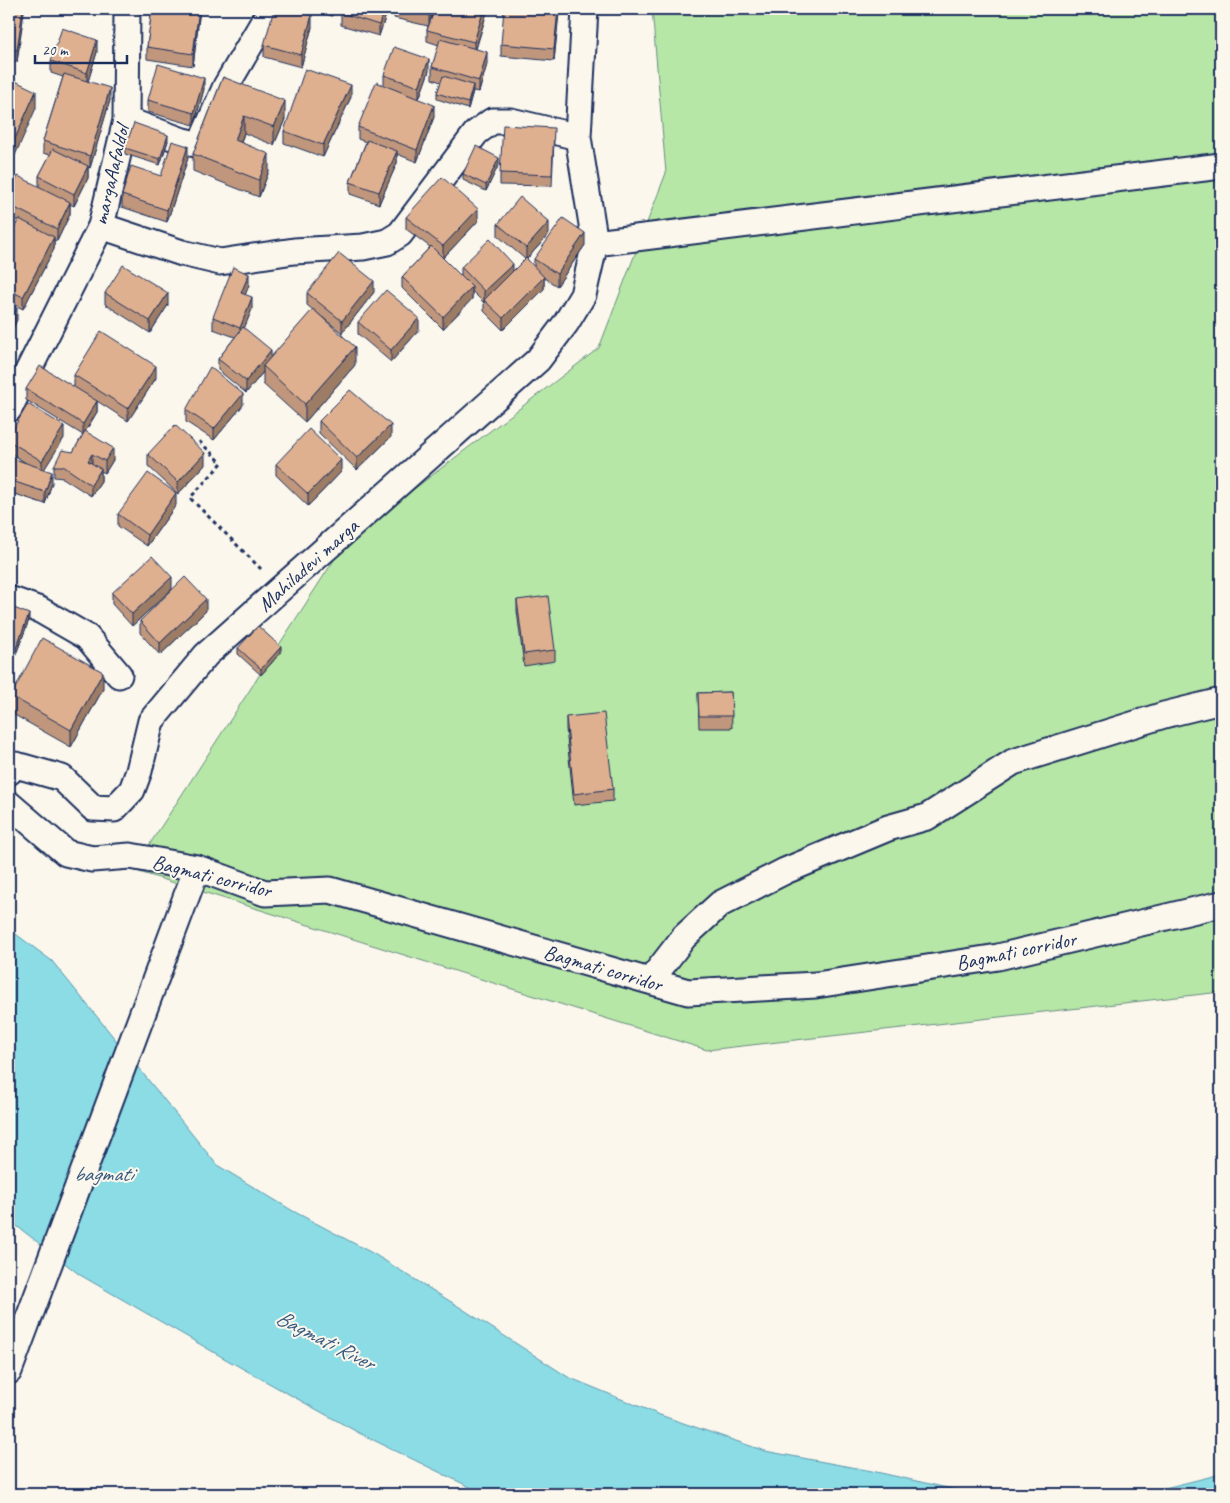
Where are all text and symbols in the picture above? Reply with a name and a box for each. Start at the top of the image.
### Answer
scale bar [35,32,128,64]
text: 20 m [42,41,69,60]
street label: margaAafaldol [87,119,136,227]
street label: Mahiladevi marga [252,512,365,617]
street label: Bagmati corridor [150,849,276,904]
street label: Bagmati corridor [954,925,1080,976]
street label: Bagmati corridor [541,939,667,998]
water label: bagmati [73,1160,139,1188]
water label: Bagmati River [271,1303,381,1378]

